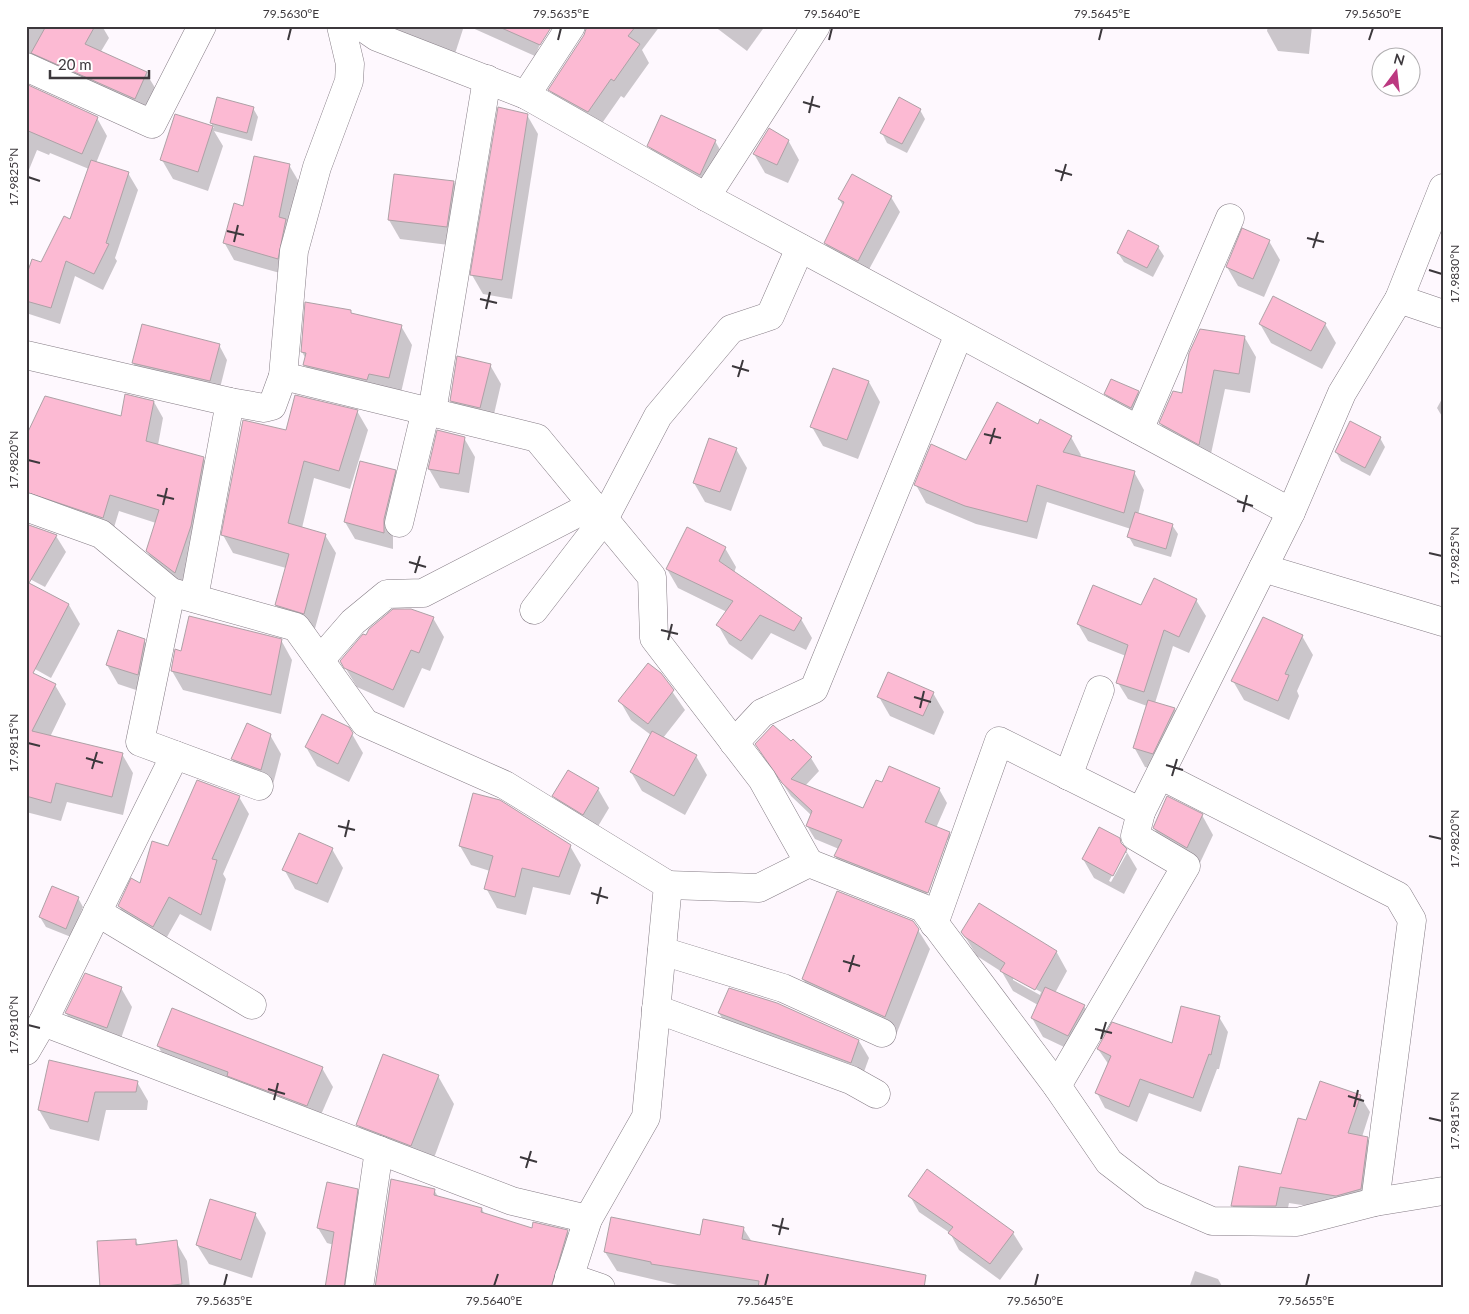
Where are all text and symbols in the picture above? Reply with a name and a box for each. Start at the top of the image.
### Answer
text: 79.5630°E [263,6,319,21]
text: 79.5635°E [533,6,589,21]
text: 79.5640°E [804,6,860,21]
text: 79.5645°E [1074,6,1130,21]
text: 79.5650°E [1345,6,1401,21]
scale bar [50,48,149,80]
north arrow [1372,48,1422,98]
text: N [1392,49,1407,69]
text: 20 m [58,55,92,73]
text: 17.9825°N [6,148,21,206]
text: 17.9830°N [1447,245,1462,303]
text: 17.9820°N [6,431,21,489]
text: 17.9825°N [1447,527,1462,585]
text: 17.9815°N [6,714,21,772]
text: 17.9820°N [1447,810,1462,868]
text: 17.9810°N [6,996,21,1054]
text: 17.9815°N [1447,1092,1462,1150]
text: 79.5635°E [196,1293,252,1308]
text: 79.5640°E [466,1293,522,1308]
text: 79.5645°E [737,1293,793,1308]
text: 79.5650°E [1007,1293,1063,1308]
text: 79.5655°E [1278,1293,1334,1308]

